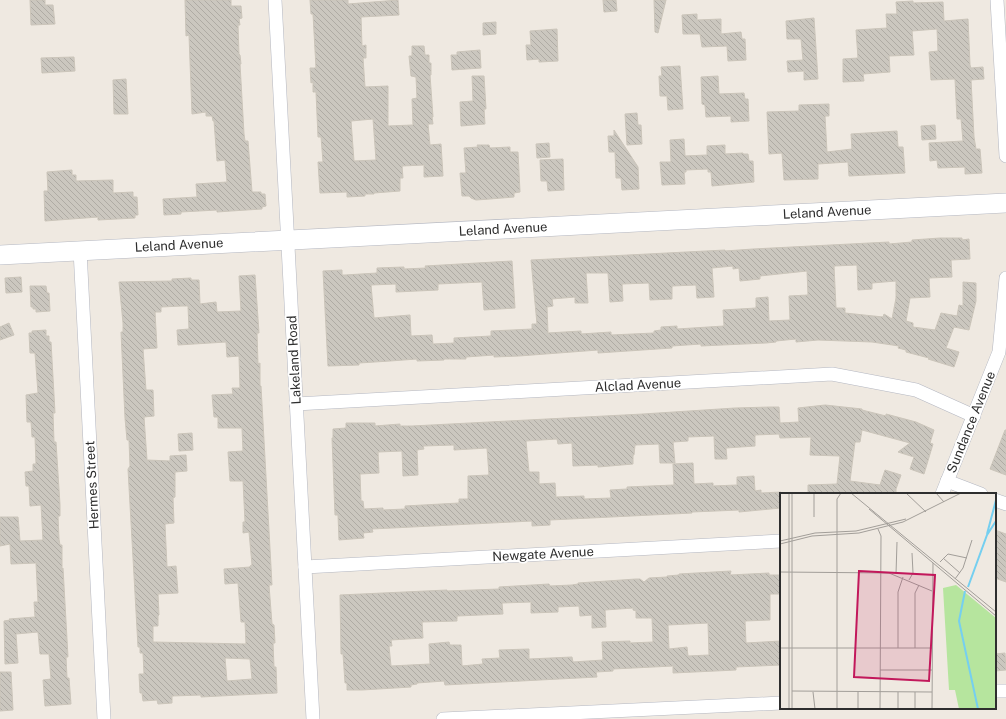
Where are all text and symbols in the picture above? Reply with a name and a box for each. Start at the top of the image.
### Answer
street label: Leland Avenue [782,202,872,222]
street label: Leland Avenue [458,219,548,239]
street label: Leland Avenue [134,235,224,255]
street label: Lakeland Road [284,315,304,405]
street label: Sundance Avenue [944,369,998,475]
street label: Alclad Avenue [594,375,682,395]
street label: Hermes Street [82,440,102,530]
inset map [780,493,996,709]
street label: Newgate Avenue [492,544,594,564]

